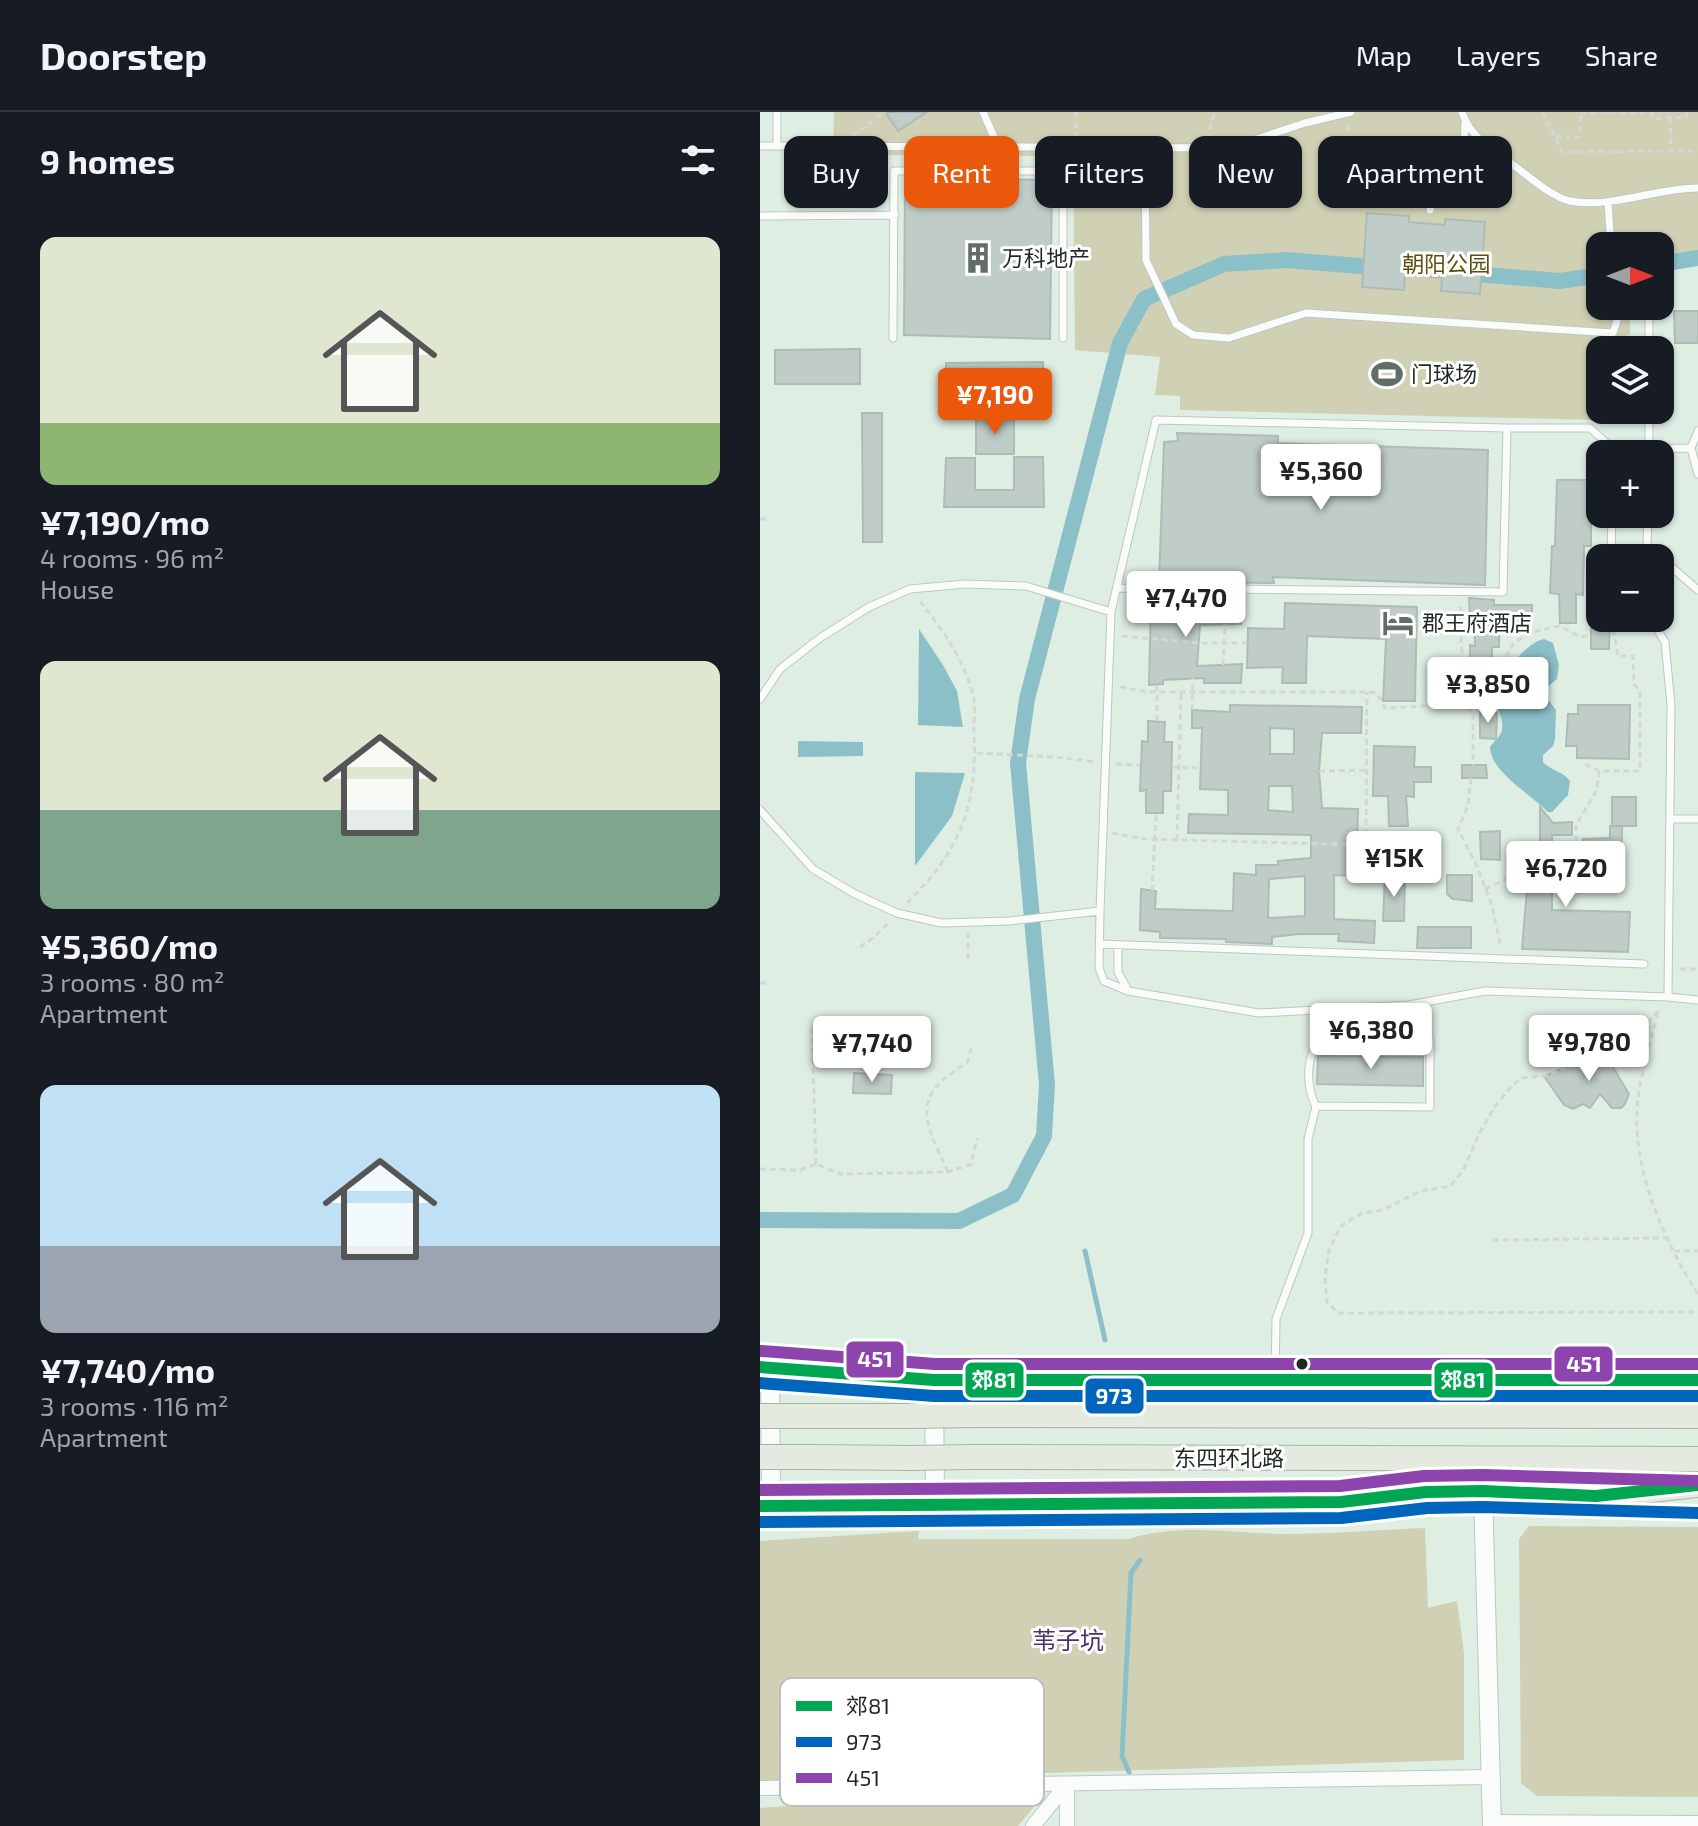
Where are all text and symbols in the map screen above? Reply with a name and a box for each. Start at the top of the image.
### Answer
text: Doorstep [40,32,207,78]
text: Map [1356,38,1412,72]
text: Layers [1456,38,1541,72]
text: Share [1585,38,1658,72]
chip: Buy [784,136,888,208]
chip: Rent [904,136,1019,208]
chip: Filters [1035,136,1173,208]
chip: New [1189,136,1302,208]
chip: Apartment [1318,136,1512,208]
icon: filters [676,138,720,182]
text: 9 homes [40,140,175,181]
north arrow [1586,232,1674,320]
map controls [1586,232,1674,632]
building icon: 万科地产 [961,241,995,275]
place label: 万科地产 [1002,244,1090,270]
park label: 朝阳公园 [1402,250,1490,276]
icon: home [308,289,452,433]
button: layers [1586,336,1674,424]
sports icon: 门球场 [1370,357,1404,391]
place label: 门球场 [1411,360,1477,386]
pin: ¥7,190 [930,368,1060,436]
text: ¥7,190 [956,378,1034,409]
button: + [1586,440,1674,528]
pin: ¥5,360 [1256,444,1386,512]
text: ¥5,360 [1279,454,1363,485]
text: ¥7,190/mo [40,501,210,542]
text: 4 rooms · 96 m² [40,542,224,573]
button: − [1586,544,1674,632]
pin: ¥7,470 [1121,571,1251,639]
text: House [40,573,114,604]
text: ¥7,470 [1145,581,1227,612]
hotel icon: 郡王府酒店 [1381,606,1415,640]
place label: 郡王府酒店 [1422,609,1532,635]
pin: ¥3,850 [1423,657,1553,725]
text: ¥3,850 [1445,667,1531,698]
icon: home [308,713,452,857]
pin: ¥15K [1347,831,1441,899]
text: ¥15K [1364,841,1424,872]
pin: ¥6,720 [1501,841,1631,909]
text: ¥6,720 [1524,851,1608,882]
text: ¥5,360/mo [40,925,218,966]
text: 3 rooms · 80 m² [40,966,224,997]
text: Apartment [40,997,168,1028]
pin: ¥6,380 [1306,1003,1436,1071]
text: ¥6,380 [1328,1013,1414,1044]
pin: ¥9,780 [1524,1015,1654,1083]
pin: ¥7,740 [807,1016,937,1084]
text: ¥9,780 [1547,1025,1631,1056]
text: ¥7,740 [831,1026,913,1057]
icon: home [308,1137,452,1281]
line badge: 451 [845,1340,905,1379]
text: 451 [857,1345,893,1371]
line badge: 451 [1553,1345,1614,1383]
text: ¥7,740/mo [40,1349,215,1390]
text: 451 [1566,1350,1602,1376]
unlabelled marker [1294,1356,1310,1372]
line badge: 郊81 [964,1361,1025,1399]
line badge: 郊81 [1433,1361,1494,1399]
text: 郊81 [971,1366,1017,1392]
text: 郊81 [1440,1366,1486,1392]
line badge: 973 [1084,1377,1145,1415]
text: 973 [1095,1382,1133,1408]
text: 3 rooms · 116 m² [40,1390,229,1421]
text: Apartment [40,1421,168,1452]
street label: 东四环北路 [1174,1444,1284,1470]
district label: 苇子坑 [1032,1625,1104,1654]
legend [780,1678,1044,1806]
text: 郊81 [846,1692,890,1718]
text: 973 [846,1728,882,1754]
text: 451 [846,1764,880,1790]

